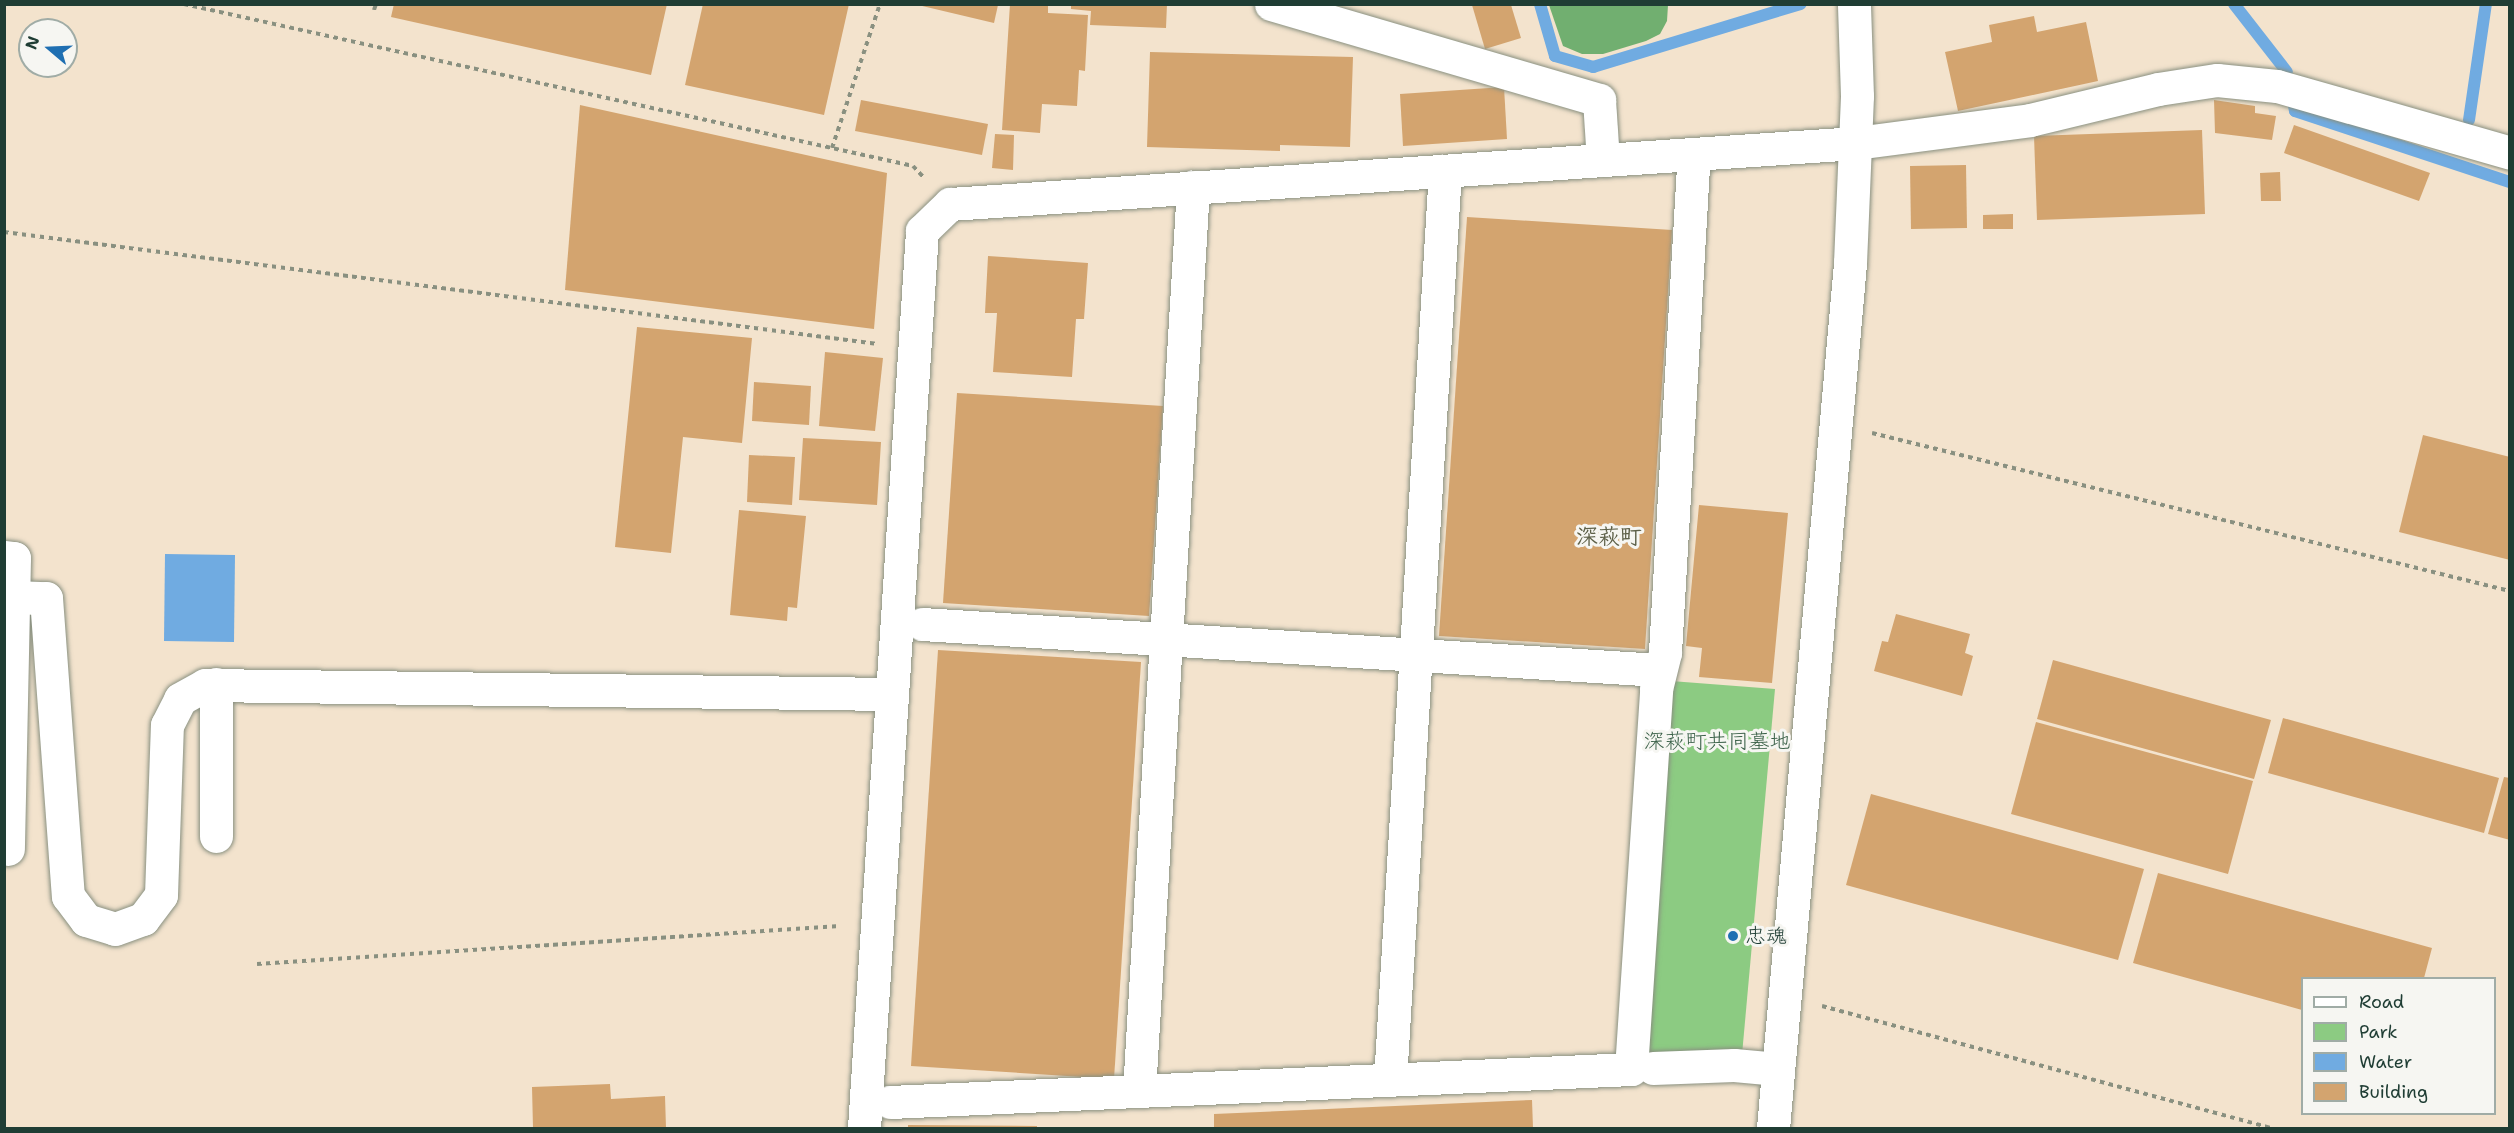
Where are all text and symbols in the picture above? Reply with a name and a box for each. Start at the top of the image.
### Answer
north arrow [18,18,78,78]
text: N [20,33,44,52]
district label: 深萩町 [1576,524,1642,550]
park label: 深萩町共同墓地 [1644,728,1790,754]
place label: 忠魂 [1745,923,1787,949]
marker: 忠魂 [1726,929,1740,943]
legend [2301,977,2496,1115]
text: Road [2359,990,2404,1014]
text: Park [2359,1020,2398,1044]
text: Water [2359,1050,2412,1074]
text: Building [2359,1080,2428,1104]

